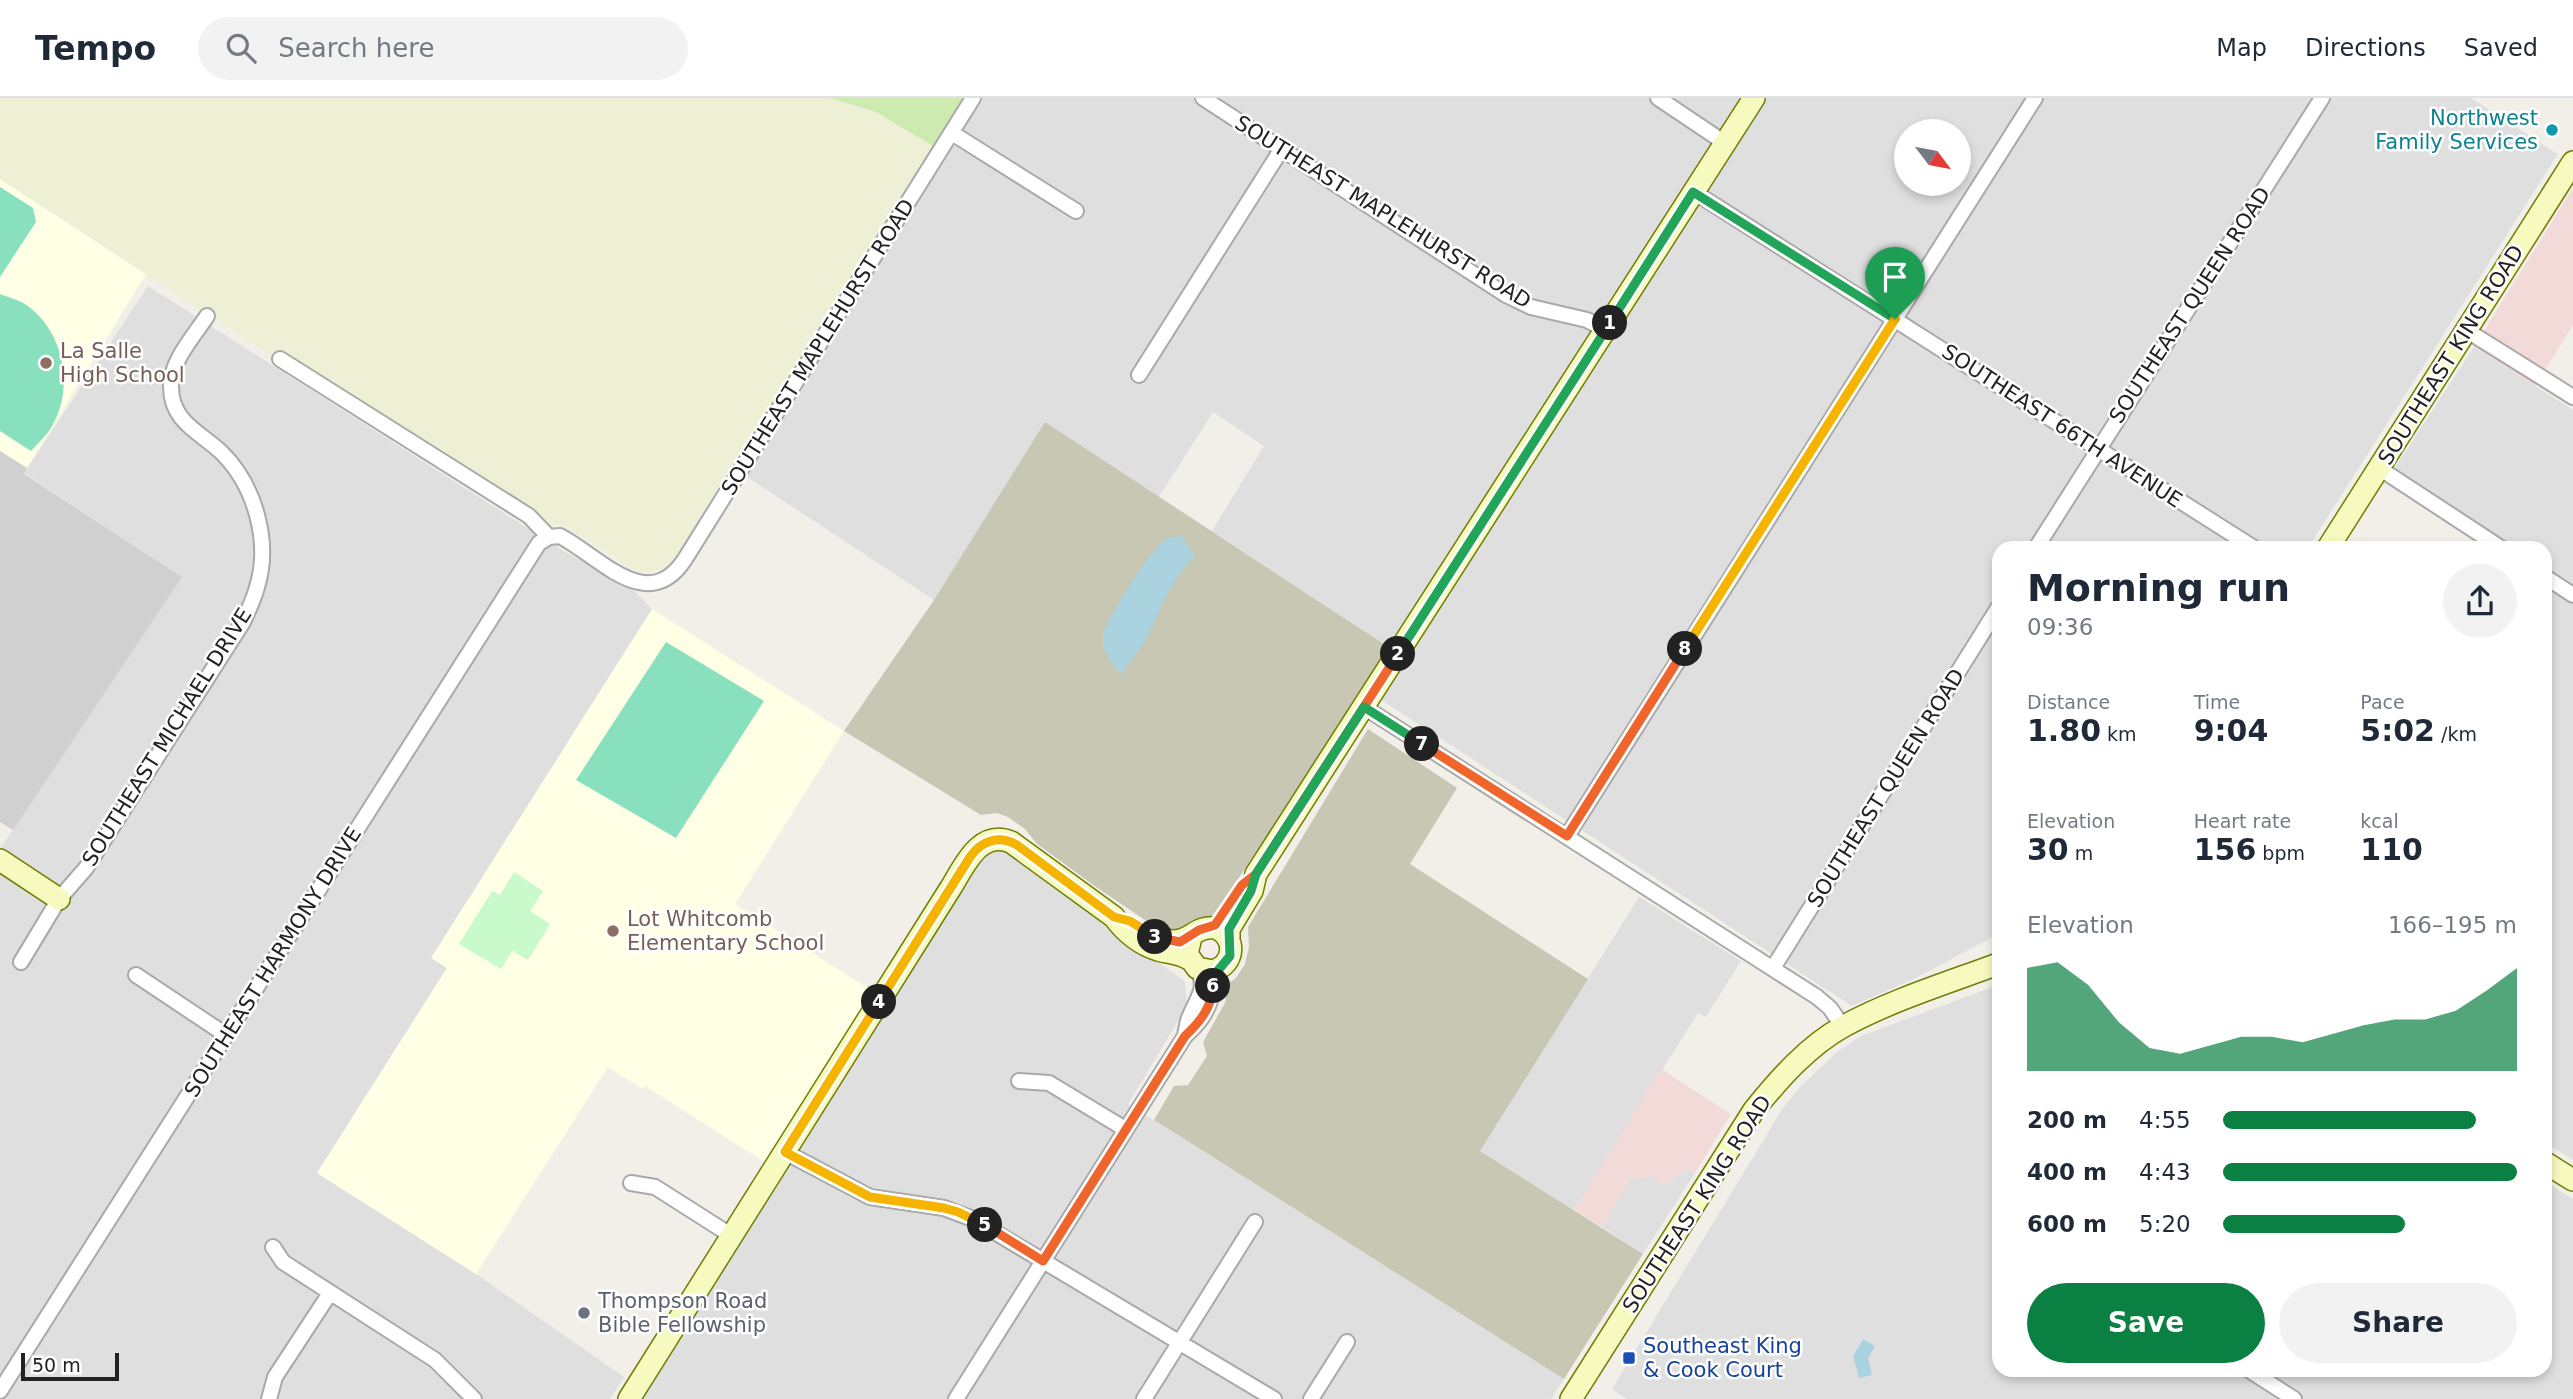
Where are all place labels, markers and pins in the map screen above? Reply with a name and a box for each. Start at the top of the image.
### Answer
place label: Northwest Family Services [2375,106,2538,154]
marker: Northwest Family Services [2544,122,2560,138]
pin [1865,247,1925,319]
pin: 1 [1592,306,1628,341]
place label: La Salle High School [60,339,185,387]
marker: La Salle High School [38,355,54,371]
pin: 8 [1668,632,1702,666]
pin: 2 [1380,636,1416,672]
pin: 7 [1404,726,1440,762]
place label: Lot Whitcomb Elementary School [627,907,824,955]
pin: 3 [1138,920,1172,954]
marker: Lot Whitcomb Elementary School [605,923,621,939]
pin: 6 [1196,968,1230,1004]
pin: 4 [862,984,896,1020]
pin: 5 [968,1208,1002,1242]
place label: Thompson Road Bible Fellowship [597,1289,767,1337]
marker: Thompson Road Bible Fellowship [576,1305,592,1321]
place label: Southeast King & Cook Court [1643,1334,1802,1382]
marker: Southeast King & Cook Court [1621,1350,1637,1366]

